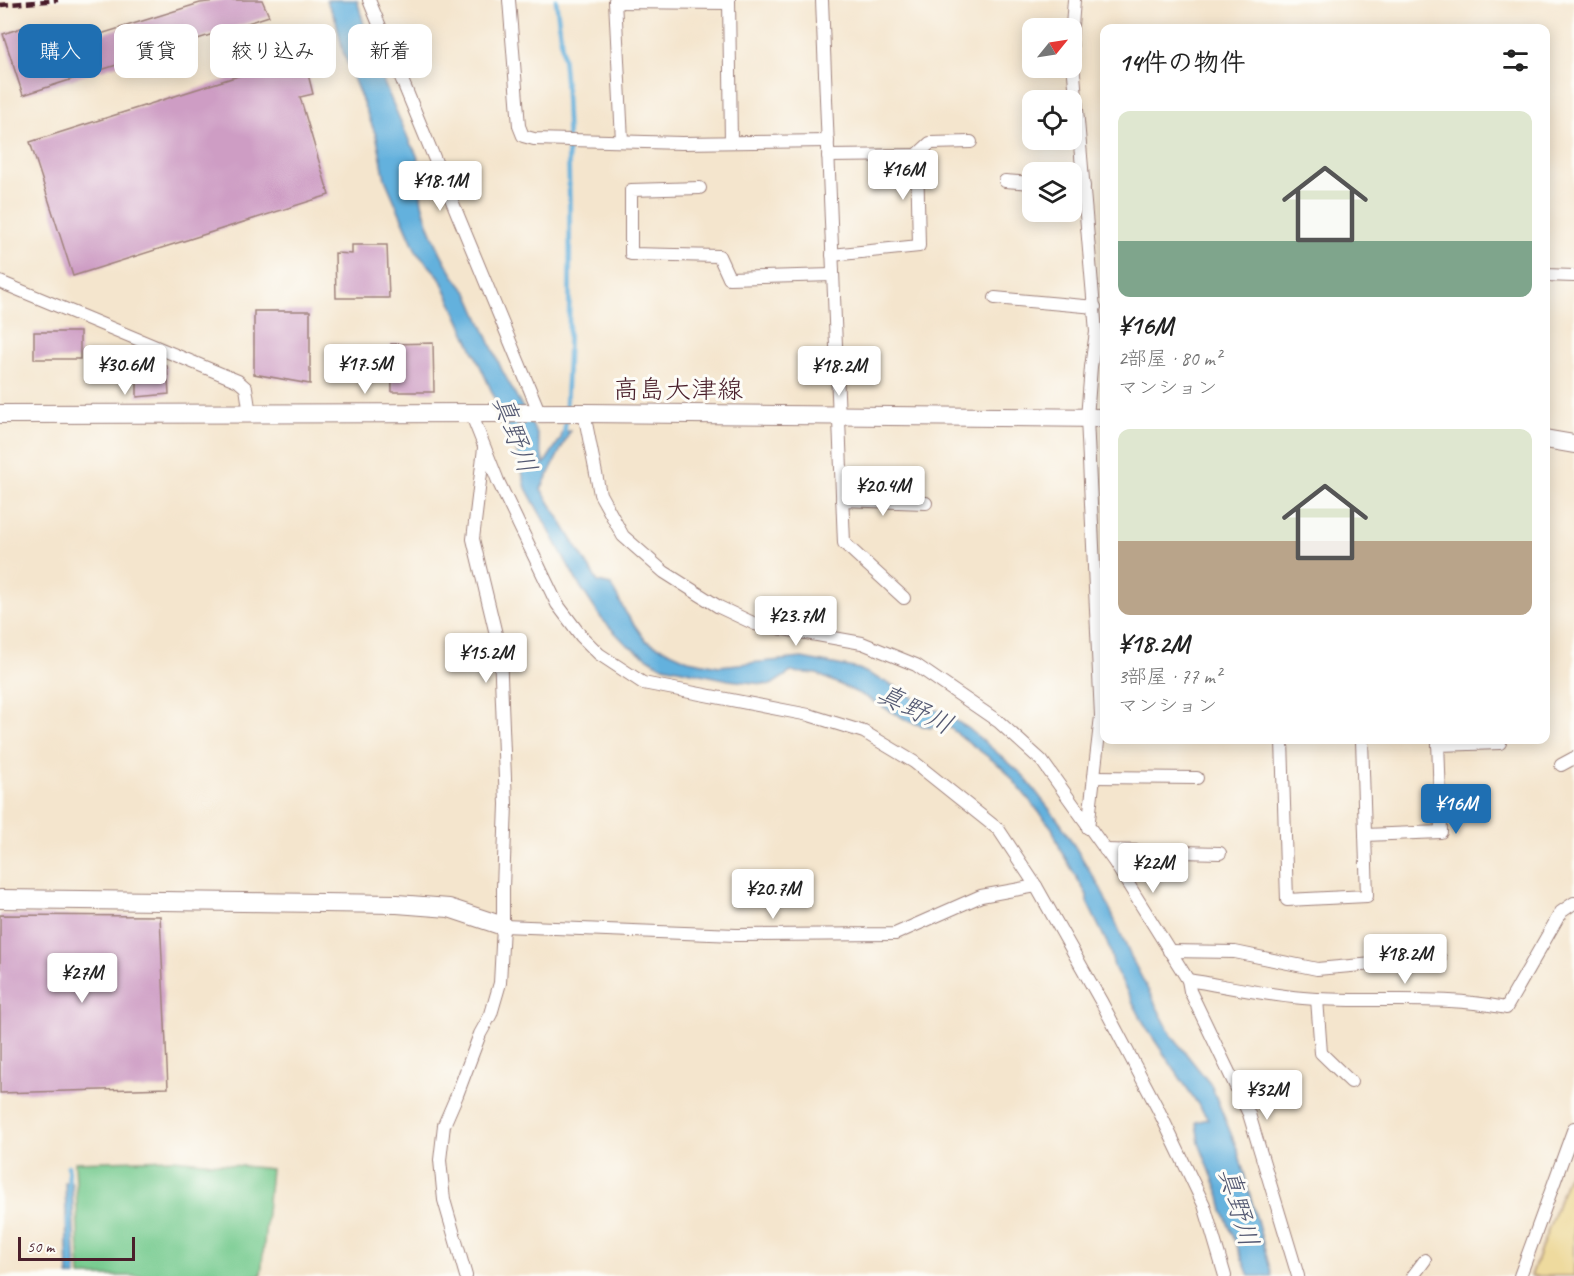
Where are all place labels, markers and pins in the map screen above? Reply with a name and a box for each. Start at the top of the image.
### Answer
pin: ¥16M [867,150,939,201]
pin: ¥18.1M [391,161,489,212]
pin: ¥17.5M [316,344,414,395]
pin: ¥30.6M [76,345,174,396]
pin: ¥18.2M [790,346,888,397]
pin: ¥20.4M [834,466,932,517]
pin: ¥23.7M [747,596,845,647]
pin: ¥15.2M [437,633,535,684]
pin: ¥16M [1420,784,1492,835]
pin: ¥22M [1117,843,1189,894]
pin: ¥20.7M [724,869,822,920]
pin: ¥18.2M [1356,934,1454,985]
pin: ¥27M [46,953,118,1004]
pin: ¥32M [1231,1070,1303,1121]

